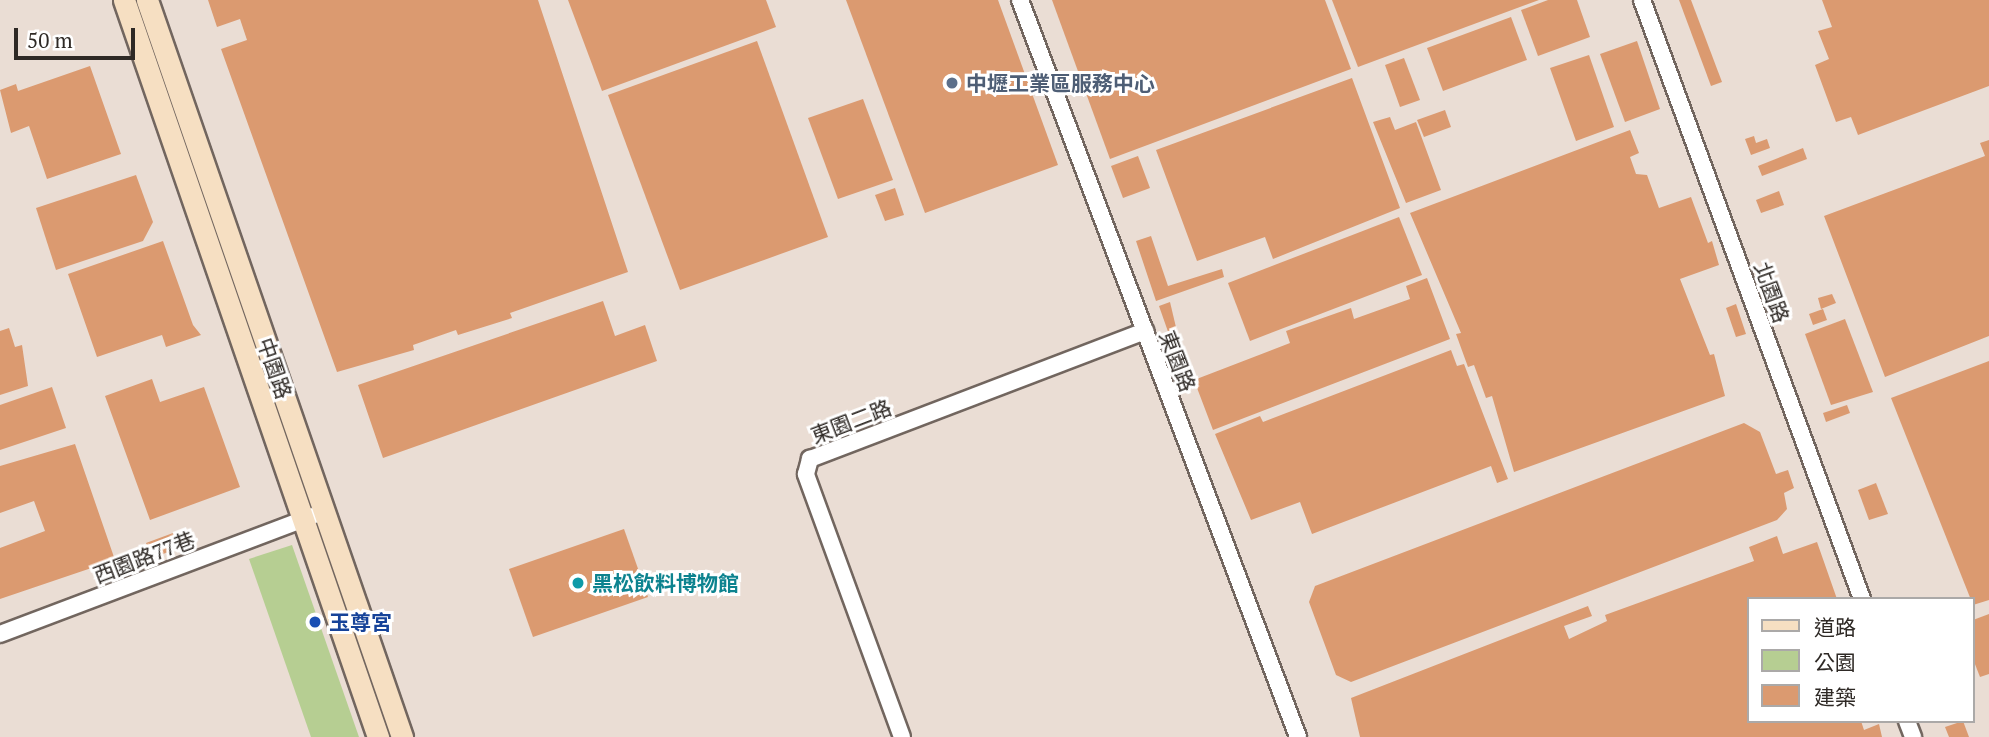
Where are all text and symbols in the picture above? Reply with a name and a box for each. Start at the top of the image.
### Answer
scale bar [18,14,138,58]
text: 50 m [27,26,73,54]
place label: 中壢工業區服務中心 [966,70,1155,96]
marker: 中壢工業區服務中心 [944,75,960,91]
street label: 北園路 [1749,258,1795,326]
street label: 東園路 [1155,327,1201,395]
street label: 中園路 [253,334,297,402]
street label: 東園二路 [807,394,895,448]
street label: 西園路77巷 [90,526,198,588]
place label: 黑松飲料博物館 [592,570,739,596]
marker: 黑松飲料博物館 [570,575,586,591]
legend [1748,597,1975,723]
place label: 玉尊宮 [329,609,392,635]
text: 道路 [1814,613,1856,641]
marker: 玉尊宮 [307,614,323,630]
text: 公園 [1814,648,1856,676]
text: 建築 [1814,683,1856,711]

